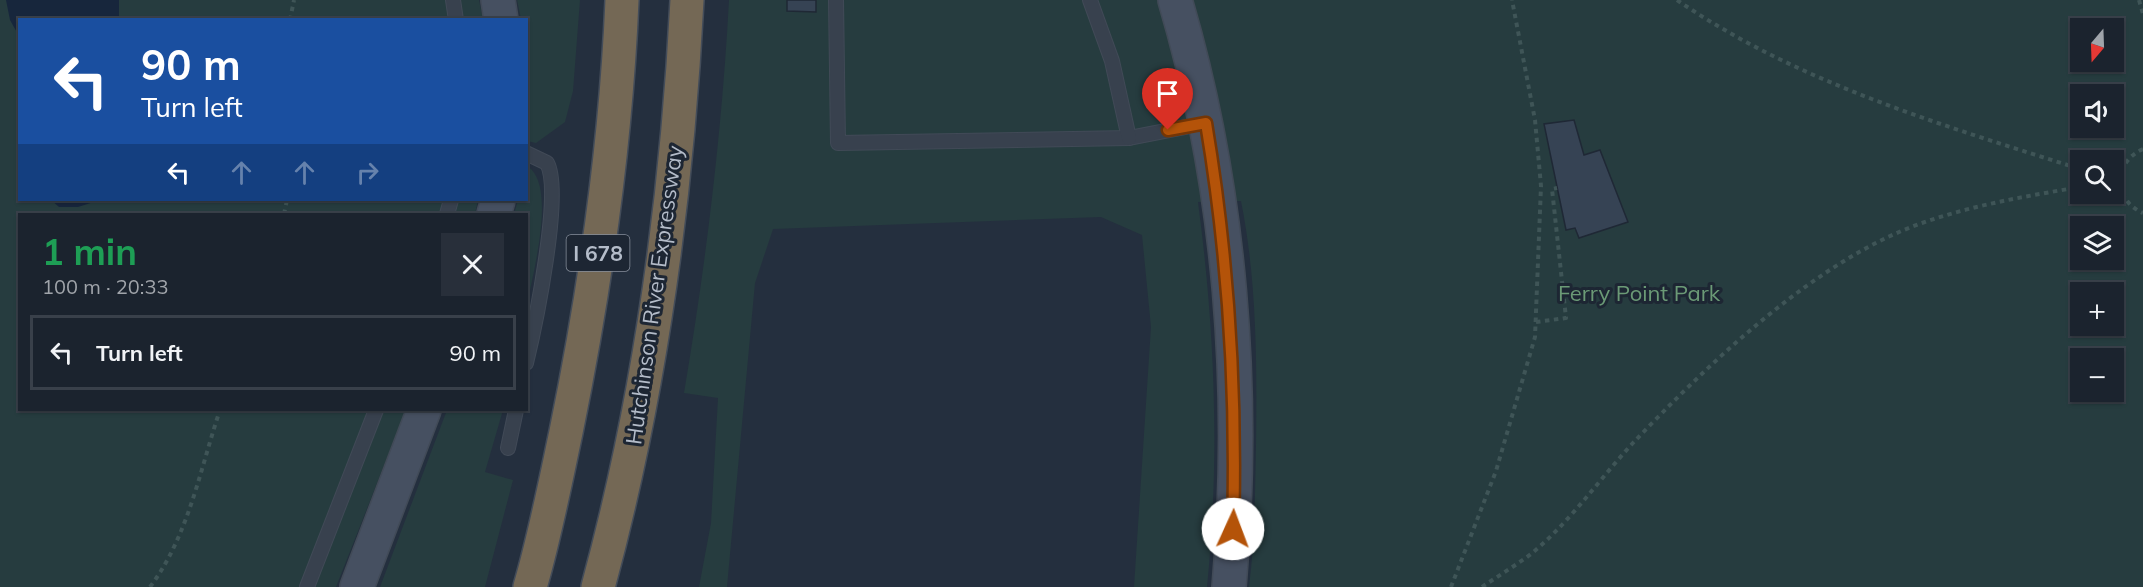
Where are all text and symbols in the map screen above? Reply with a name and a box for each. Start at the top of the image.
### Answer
north arrow [2070,18,2124,72]
map controls [2070,18,2124,402]
text: 90 m [141,38,241,91]
icon: left [42,42,120,120]
pin [1142,68,1193,130]
icon: arrive [1151,77,1184,110]
button: sound [2070,84,2124,138]
text: Turn left [141,90,243,124]
street label: Hutchinson River Expressway [619,143,689,446]
button: search [2070,150,2124,204]
icon: left [162,156,195,189]
icon: ahead [225,156,258,189]
icon: ahead [288,156,321,189]
icon: right [351,156,384,189]
button: layers [2070,216,2124,270]
text: 1 min [42,229,137,274]
button: close [441,233,504,296]
road number: I 678 [566,235,630,271]
text: 100 m · 20:33 [42,274,168,299]
park label: Ferry Point Park [1558,279,1721,307]
button: + [2070,282,2124,336]
icon: left [45,336,78,369]
text: Turn left [96,339,183,367]
text: 90 m [450,339,501,367]
button: − [2070,348,2124,402]
position arrow [1201,497,1265,561]

